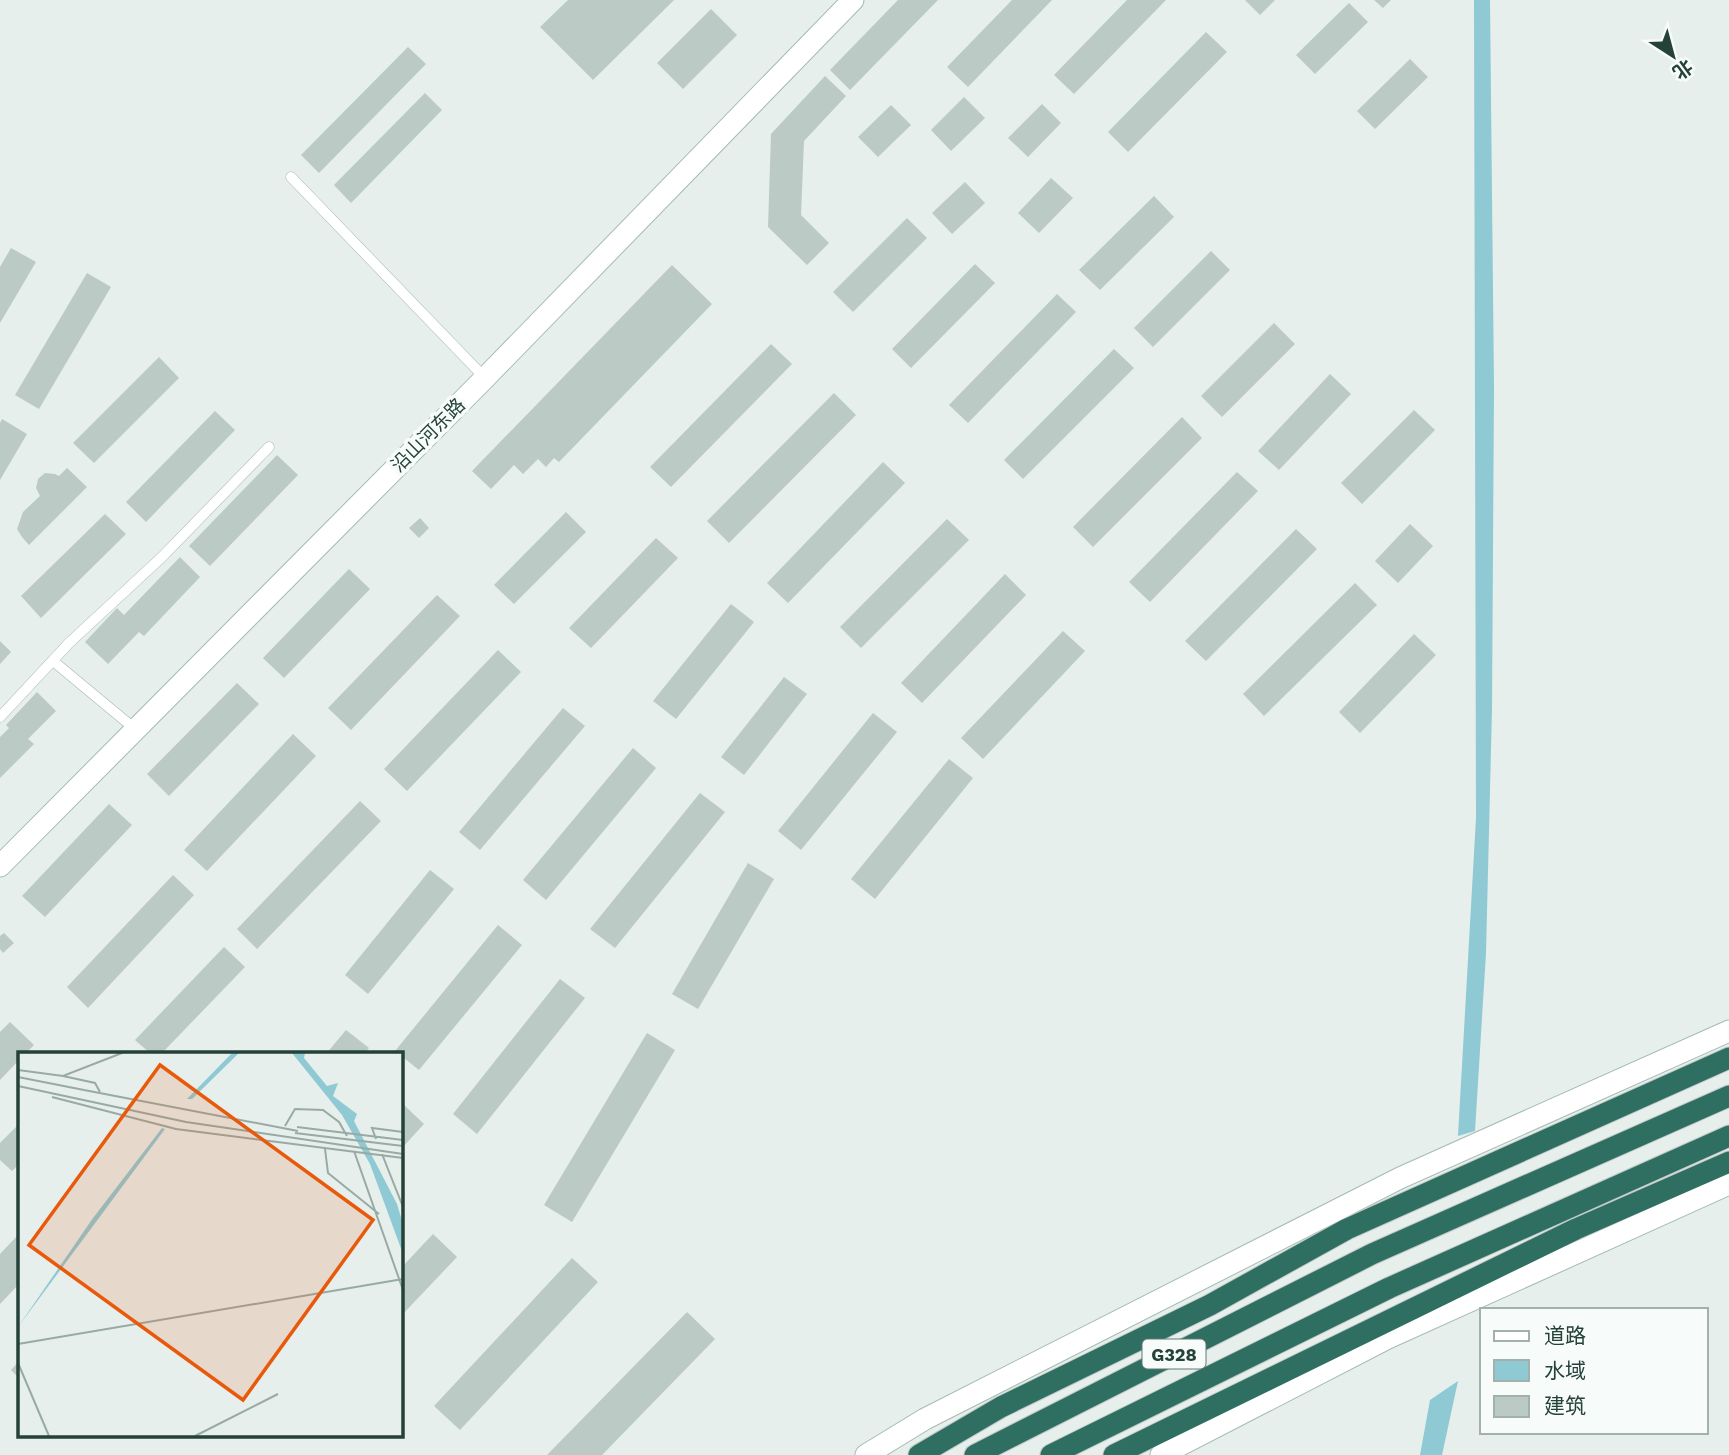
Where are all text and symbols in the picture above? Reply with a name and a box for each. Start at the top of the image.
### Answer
north arrow [1638,21,1708,91]
text: 北 [1668,54,1697,84]
street label: 沿山河东路 [386,393,470,477]
inset map [18,1052,402,1438]
legend [1480,1308,1708,1434]
text: 道路 [1544,1323,1586,1348]
road number: G328 [1142,1339,1206,1368]
text: 水域 [1544,1358,1586,1383]
text: 建筑 [1544,1393,1586,1418]

